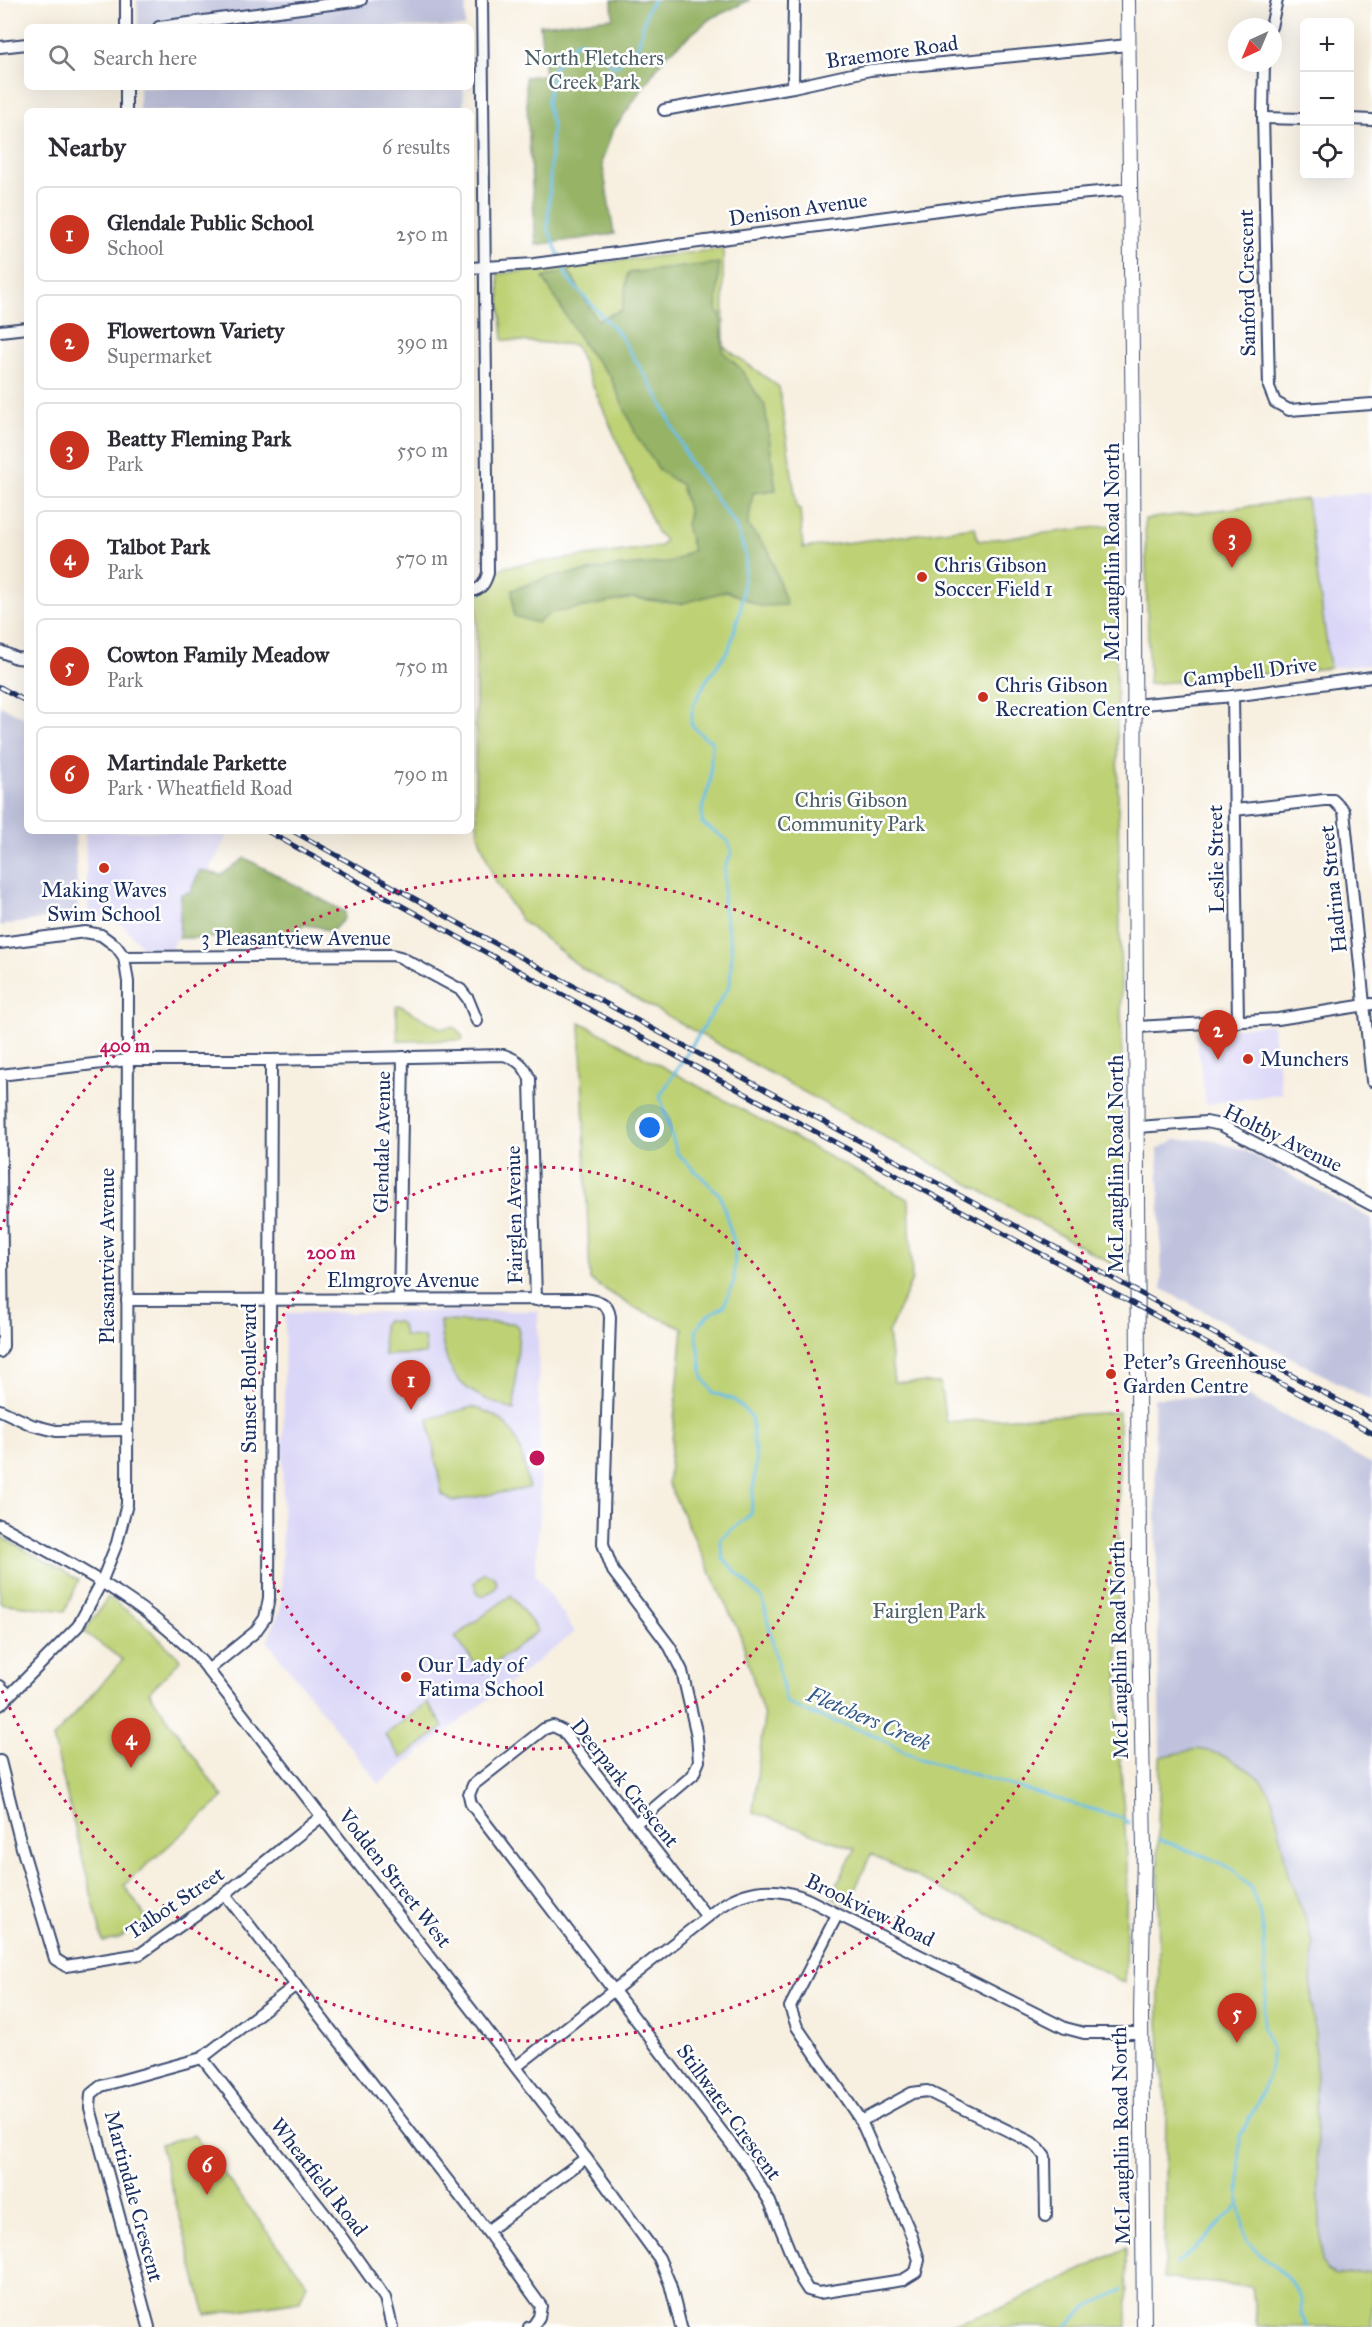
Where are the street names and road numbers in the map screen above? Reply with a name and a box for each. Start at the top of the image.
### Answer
street label: Braemore Road [824,30,960,74]
street label: Denison Avenue [727,186,869,232]
street label: Sanford Crescent [1233,208,1261,357]
street label: McLaughlin Road North [1099,442,1125,661]
street label: Campbell Drive [1182,651,1319,693]
street label: Leslie Street [1202,804,1230,914]
street label: Hadrina Street [1313,823,1353,954]
street label: 3 Pleasantview Avenue [201,925,391,951]
street label: McLaughlin Road North [1103,1054,1129,1273]
street label: Glendale Avenue [368,1070,396,1213]
street label: Holtby Avenue [1219,1098,1347,1178]
street label: Fairglen Avenue [500,1145,528,1285]
street label: Pleasantview Avenue [94,1168,120,1344]
street label: Elmgrove Avenue [327,1267,480,1293]
street label: Sunset Boulevard [236,1302,262,1453]
street label: McLaughlin Road North [1104,1540,1134,1760]
street label: Deerpark Crescent [565,1713,685,1853]
street label: Vodden Street West [332,1803,458,1953]
street label: Talbot Street [121,1860,229,1945]
street label: Brookview Road [801,1868,939,1953]
street label: McLaughlin Road North [1106,2026,1136,2246]
street label: Stillwater Crescent [671,2039,788,2186]
street label: Martindale Crescent [99,2108,169,2285]
street label: Wheatfield Road [265,2113,374,2242]

